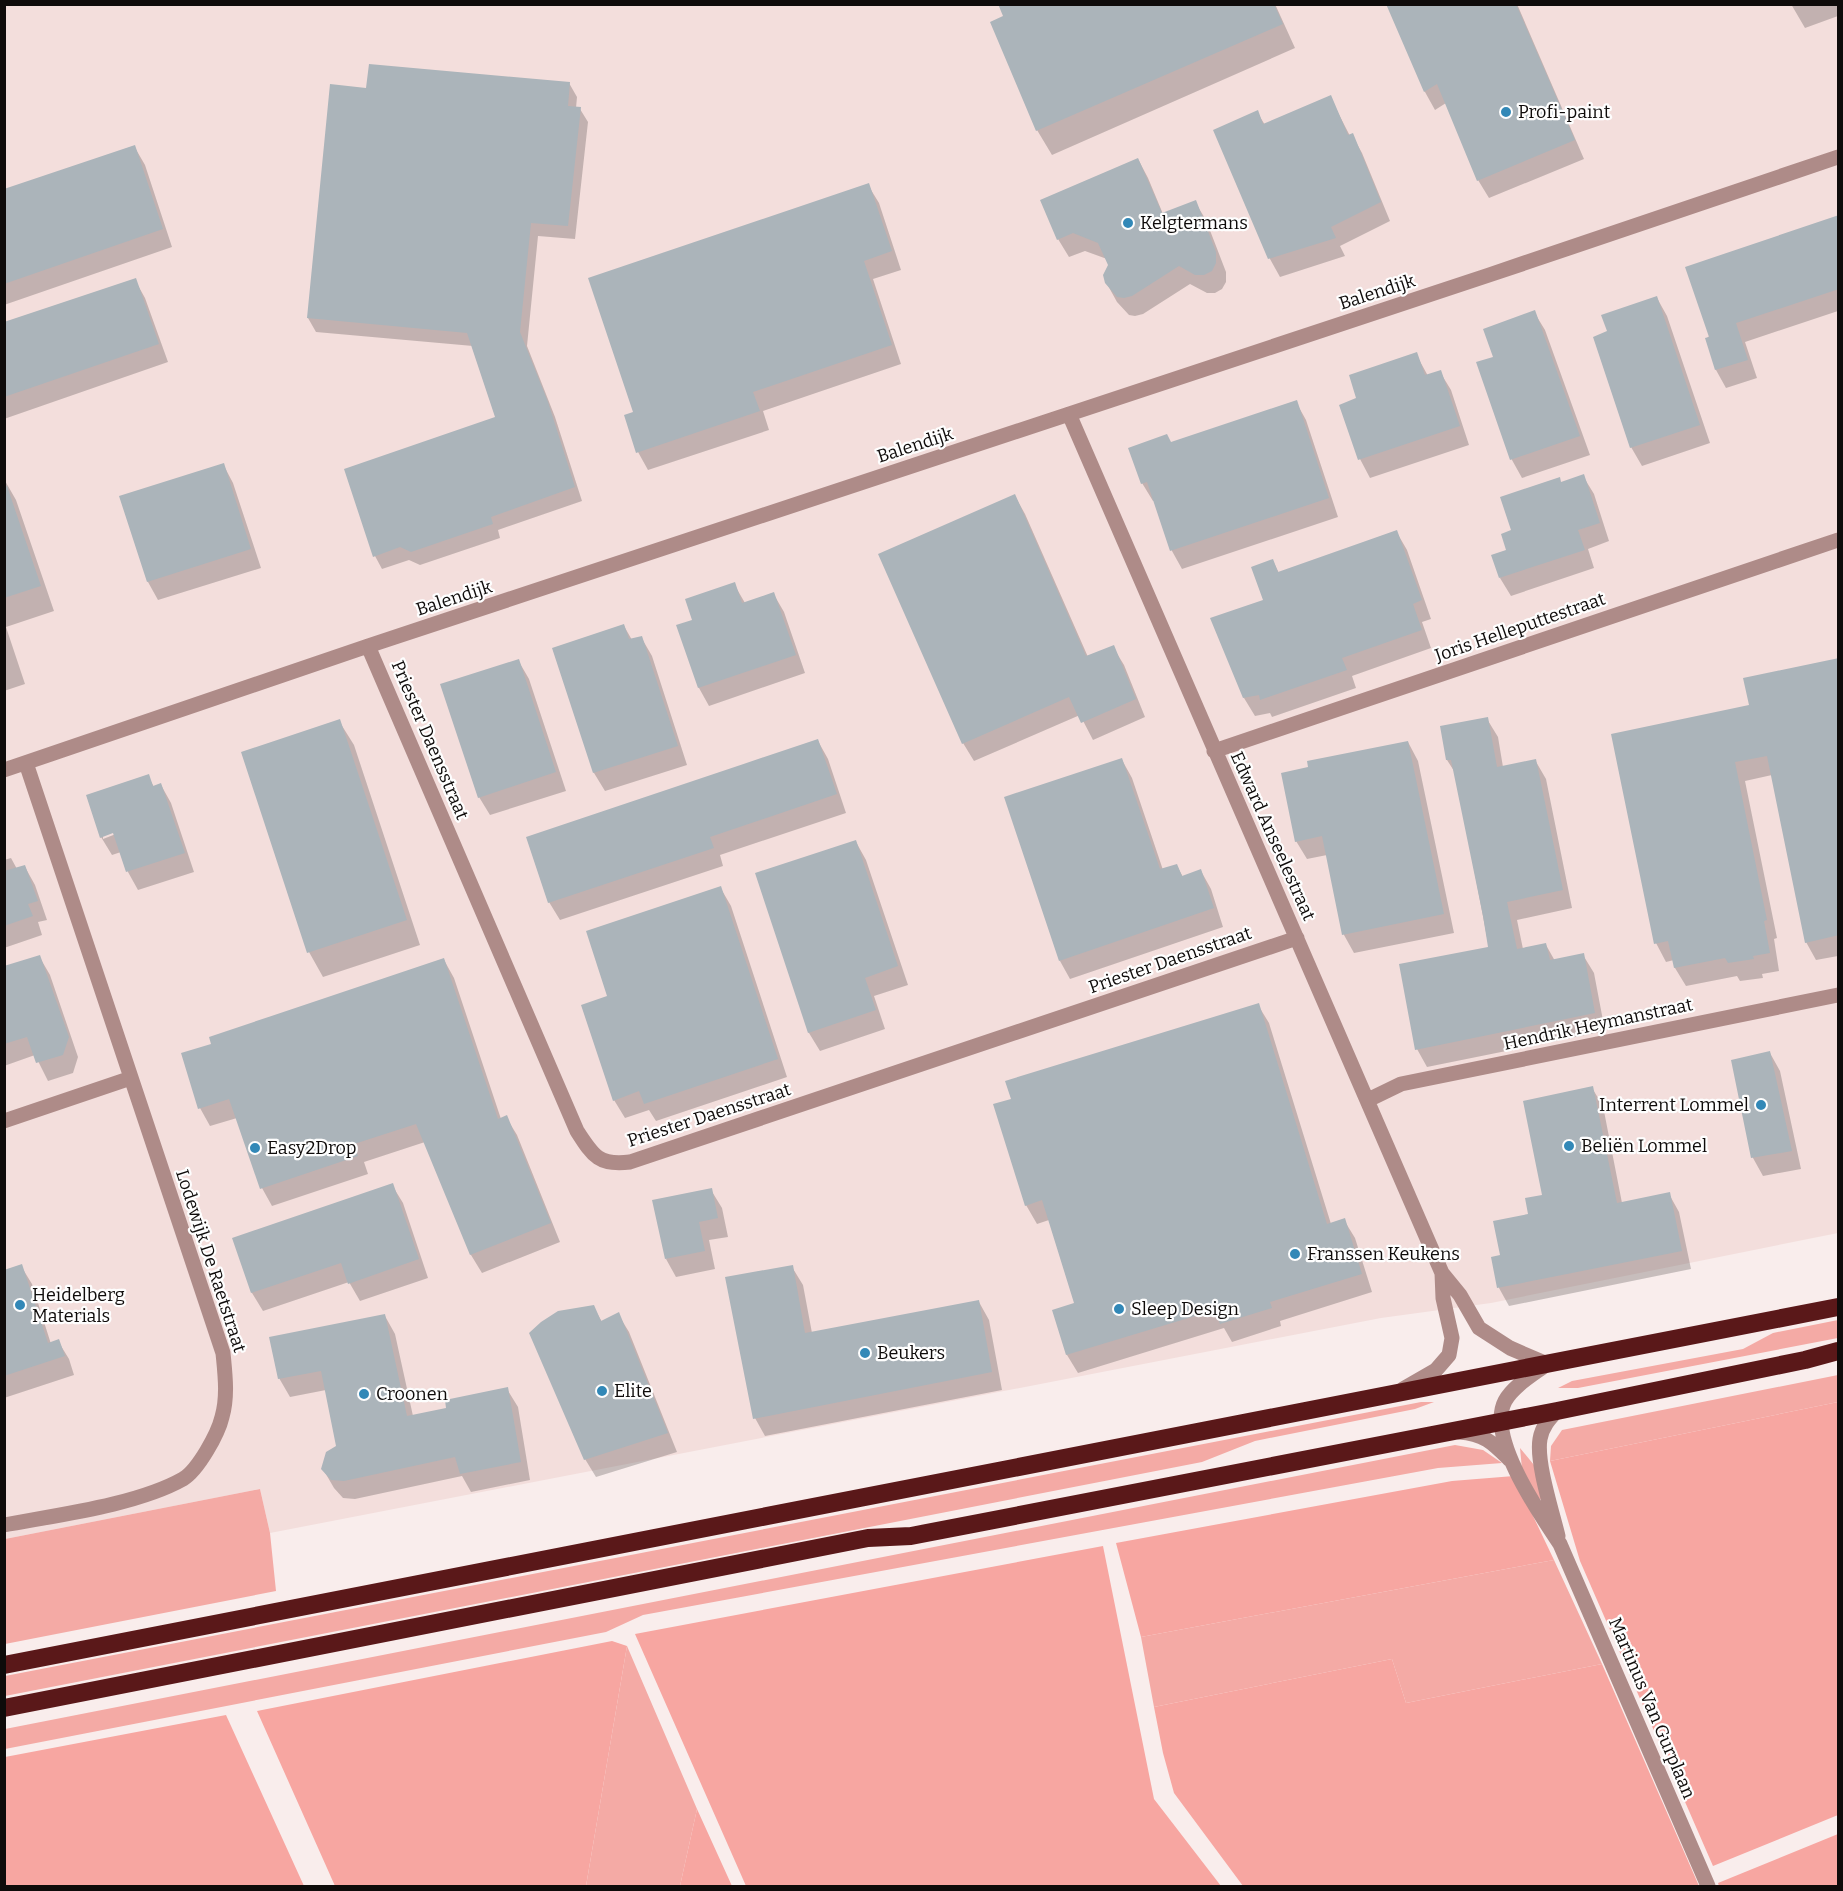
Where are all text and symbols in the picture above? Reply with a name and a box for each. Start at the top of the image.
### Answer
place label: Profi-paint [1518,101,1611,123]
marker: Profi-paint [1499,105,1513,119]
place label: Kelgtermans [1140,212,1248,234]
marker: Kelgtermans [1121,216,1135,230]
street label: Balendijk [1336,269,1419,315]
street label: Balendijk [874,422,957,468]
street label: Balendijk [413,575,496,621]
street label: Joris Helleputtestraat [1431,587,1609,667]
street label: Priester Daensstraat [387,657,474,823]
street label: Edward Anseelestraat [1226,748,1320,924]
street label: Priester Daensstraat [1086,922,1255,998]
street label: Hendrik Heymanstraat [1501,993,1695,1055]
street label: Priester Daensstraat [624,1078,794,1152]
place label: Interrent Lommel [1599,1094,1749,1116]
marker: Interrent Lommel [1754,1098,1768,1112]
place label: Beliën Lommel [1581,1135,1707,1157]
place label: Easy2Drop [267,1137,357,1159]
marker: Beliën Lommel [1562,1139,1576,1153]
marker: Easy2Drop [248,1141,262,1155]
street label: Lodewijk De Raetstraat [171,1167,251,1356]
place label: Franssen Keukens [1307,1243,1460,1265]
marker: Franssen Keukens [1288,1247,1302,1261]
place label: Heidelberg Materials [32,1284,125,1327]
marker: Heidelberg Materials [13,1298,27,1312]
place label: Sleep Design [1131,1298,1239,1320]
marker: Sleep Design [1112,1302,1126,1316]
place label: Beukers [877,1342,945,1364]
marker: Beukers [858,1346,872,1360]
place label: Elite [614,1380,652,1402]
place label: Croonen [376,1383,449,1405]
marker: Elite [595,1384,609,1398]
marker: Croonen [357,1387,371,1401]
street label: Martinus Van Gurplaan [1604,1614,1700,1802]

